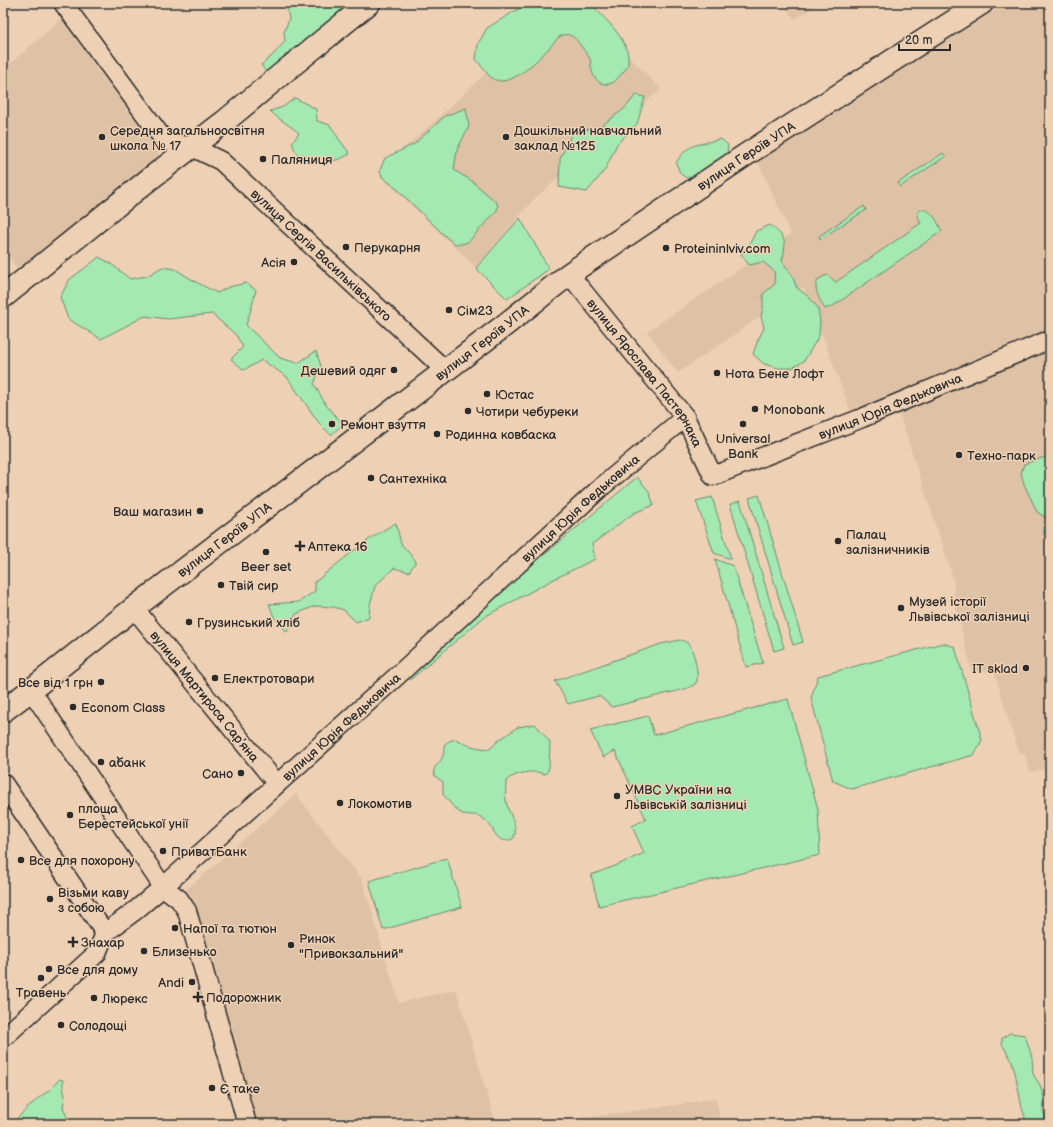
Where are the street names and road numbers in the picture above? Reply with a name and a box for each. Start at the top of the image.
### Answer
street label: вулиця Героїв УПА [694,118,798,194]
street label: вулиця Сергія Васильківського [247,186,395,325]
street label: вулиця Ярослава Пастернака [583,296,705,450]
street label: вулиця Героїв УПА [432,302,532,384]
street label: вулиця Юрія Федьковича [816,370,965,443]
street label: вулиця Юрія Федьковича [518,451,643,566]
street label: вулиця Героїв УПА [175,499,275,581]
street label: вулиця Мартироса Сарʼяна [146,628,262,766]
street label: вулиця Юрія Федьковича [279,670,404,785]

